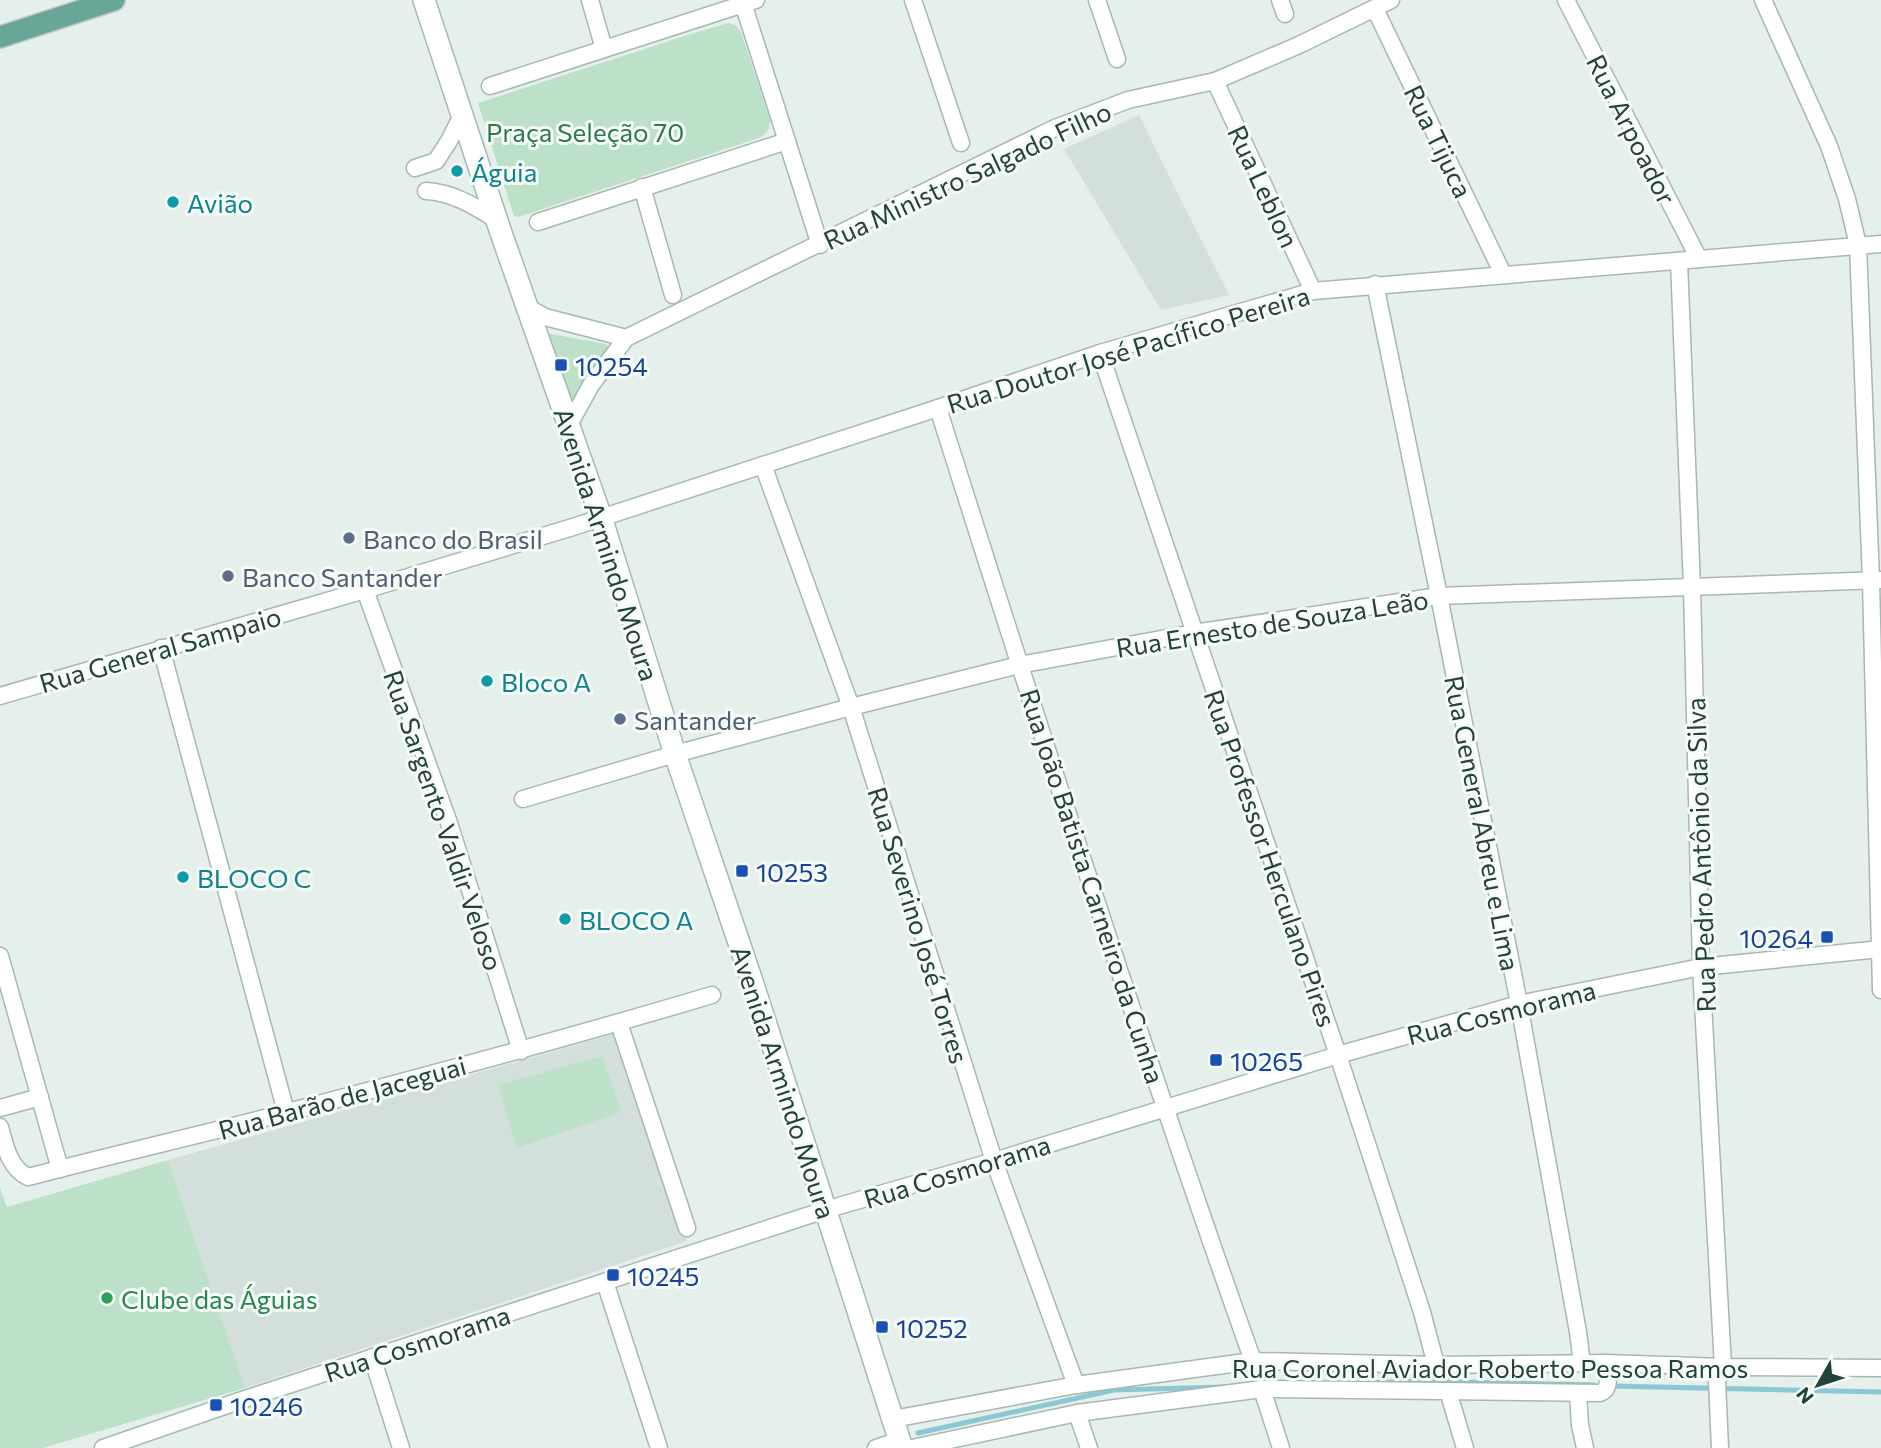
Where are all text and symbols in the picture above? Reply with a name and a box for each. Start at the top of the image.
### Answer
street label: Rua Arpoador [1581,49,1683,209]
street label: Rua Tijuca [1398,80,1480,202]
street label: Rua Ministro Salgado Filho [818,95,1116,255]
park label: Praça Seleção 70 [486,116,684,147]
street label: Rua Leblon [1222,120,1306,252]
place label: Águia [471,156,537,187]
marker: Águia [449,163,465,179]
place label: Avião [187,187,253,218]
marker: Avião [165,194,181,210]
street label: Rua Doutor José Pacífico Pereira [943,279,1313,419]
place label: 10254 [575,350,648,381]
marker: 10254 [553,357,569,373]
street label: Avenida Armindo Moura [548,403,666,685]
place label: Banco do Brasil [363,523,543,554]
marker: Banco do Brasil [341,530,357,546]
place label: Banco Santander [242,561,443,592]
marker: Banco Santander [220,568,236,584]
street label: Rua Ernesto de Souza Leão [1114,583,1430,663]
street label: Rua General Sampaio [36,600,284,698]
street label: Rua Sargento Valdir Veloso [378,666,510,974]
place label: Bloco A [501,666,591,697]
marker: Bloco A [479,673,495,689]
street label: Rua General Abreu e Lima [1439,673,1527,973]
street label: Rua João Batista Carneiro da Cunha [1014,685,1172,1087]
street label: Rua Professor Herculano Pires [1199,685,1343,1031]
street label: Rua Pedro Antônio da Silva [1679,697,1721,1013]
place label: Santander [634,704,756,735]
marker: Santander [612,711,628,727]
street label: Rua Severino José Torres [862,783,976,1067]
place label: 10253 [756,856,828,887]
place label: BLOCO C [197,862,311,893]
marker: 10253 [734,863,750,879]
marker: BLOCO C [175,869,191,885]
place label: BLOCO A [579,904,693,935]
marker: BLOCO A [557,911,573,927]
place label: 10264 [1739,922,1813,953]
marker: 10264 [1819,929,1835,945]
street label: Avenida Armindo Moura [725,941,843,1223]
street label: Rua Cosmorama [1403,974,1599,1050]
place label: 10265 [1230,1045,1303,1076]
street label: Rua Barão de Jaceguai [215,1049,469,1145]
marker: 10265 [1208,1052,1224,1068]
street label: Rua Cosmorama [860,1128,1054,1214]
place label: 10245 [627,1260,700,1291]
marker: 10245 [605,1267,621,1283]
place label: Clube das Águias [121,1283,318,1314]
marker: Clube das Águias [99,1290,115,1306]
street label: Rua Cosmorama [320,1298,514,1388]
place label: 10252 [896,1312,968,1343]
marker: 10252 [874,1319,890,1335]
north arrow [1783,1350,1853,1420]
street label: Rua Coronel Aviador Roberto Pessoa Ramos [1232,1352,1748,1383]
text: N [1791,1383,1818,1409]
place label: 10246 [230,1390,303,1421]
marker: 10246 [208,1397,224,1413]

